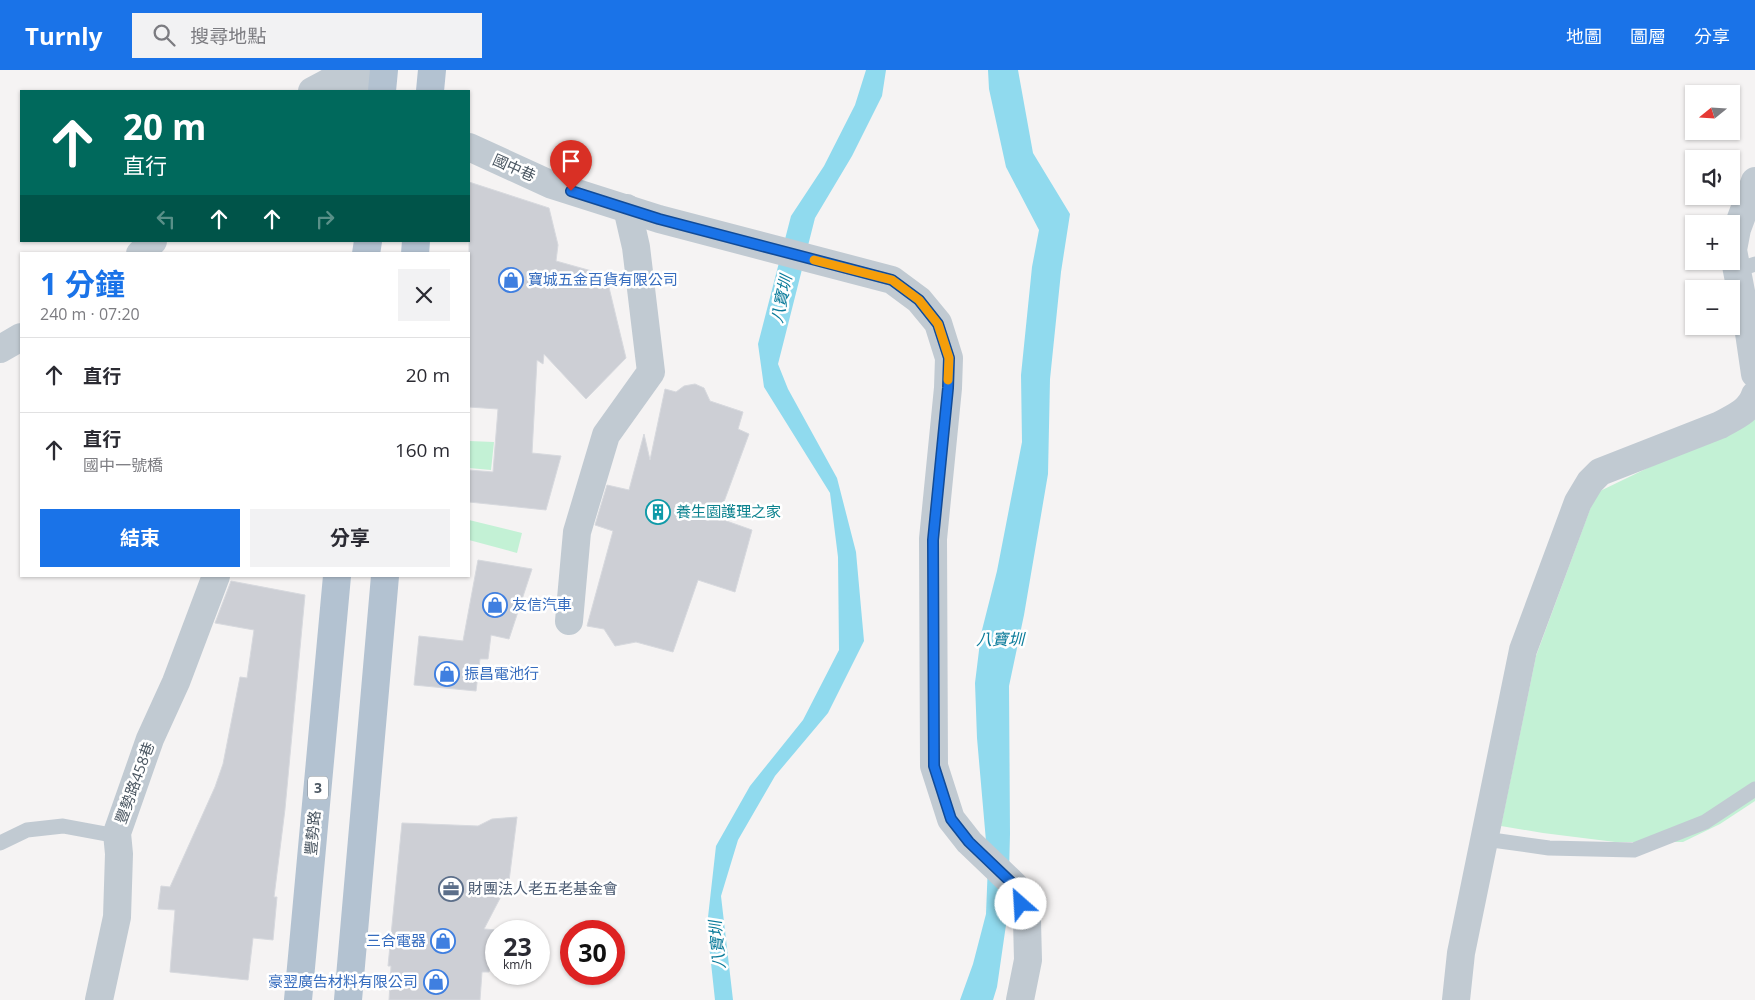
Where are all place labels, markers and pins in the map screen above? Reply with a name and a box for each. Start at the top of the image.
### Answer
pin [550,140,592,191]
shop icon: 寶城五金百貨有限公司 [498,267,524,293]
place label: 寶城五金百貨有限公司 [528,269,678,289]
building icon: 養生園護理之家 [645,499,671,525]
place label: 養生園護理之家 [676,501,781,521]
shop icon: 友信汽車 [482,592,508,618]
place label: 友信汽車 [512,594,572,614]
shop icon: 振昌電池行 [434,661,460,687]
place label: 振昌電池行 [464,663,539,683]
office icon: 財團法人老五老基金會 [438,876,464,902]
place label: 財團法人老五老基金會 [468,878,618,898]
shop icon: 三合電器 [430,928,456,954]
place label: 三合電器 [366,930,426,950]
shop icon: 豪翌廣告材料有限公司 [423,969,449,995]
place label: 豪翌廣告材料有限公司 [268,971,418,991]

